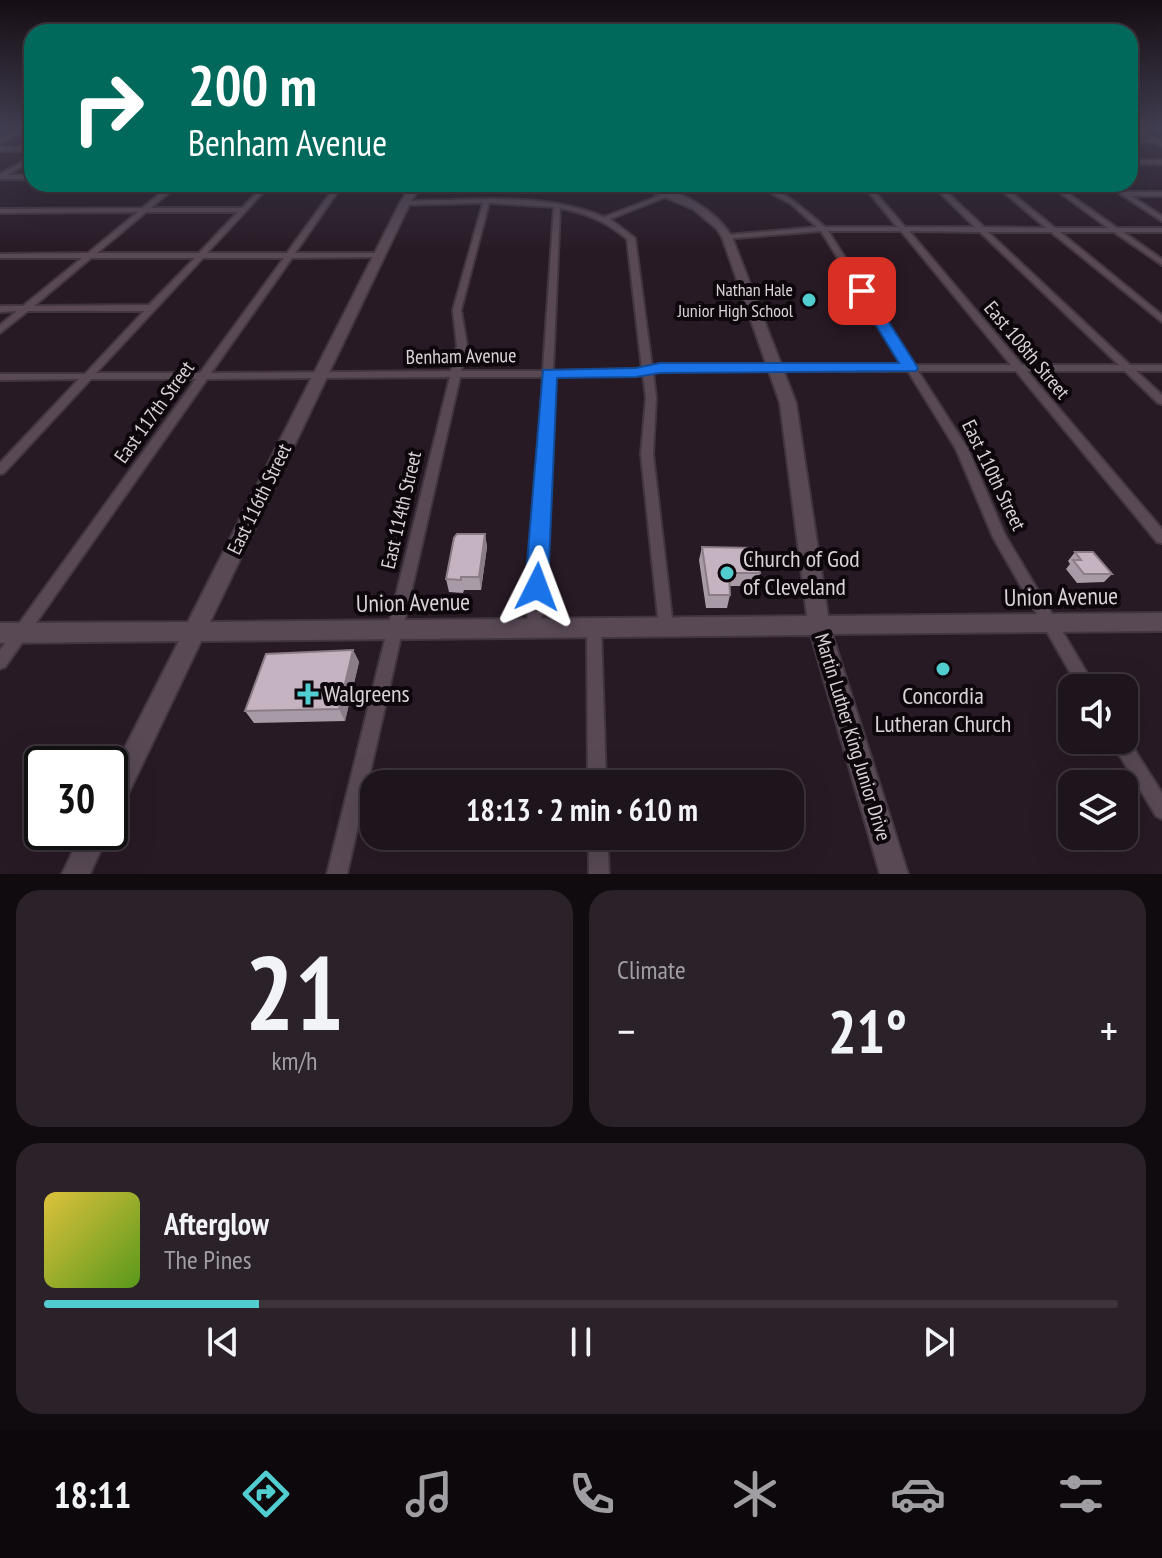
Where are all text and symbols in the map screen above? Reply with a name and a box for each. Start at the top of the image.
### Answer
text: 200 m [188,49,317,121]
icon: right [56,56,160,160]
text: Benham Avenue [188,119,387,166]
pin [828,257,896,325]
icon: arrive [840,269,884,313]
place label: Nathan Hale Junior High School [677,278,794,322]
marker: Nathan Hale Junior High School [800,291,818,309]
street label: East 108th Street [978,296,1076,405]
street label: Benham Avenue [406,342,516,370]
street label: East 117th Street [108,355,200,468]
street label: East 110th Street [956,415,1032,535]
street label: East 116th Street [221,439,297,559]
street label: East 114th Street [375,448,427,571]
place label: Church of God of Cleveland [743,543,860,602]
position arrow [495,545,579,629]
marker: Church of God of Cleveland [718,564,736,582]
street label: Union Avenue [1004,580,1118,613]
street label: Union Avenue [356,586,470,619]
street label: Martin Luther King Junior Drive [809,630,897,844]
marker: Concordia Lutheran Church [934,660,952,678]
map controls [1058,674,1138,850]
button: sound [1058,674,1138,754]
place label: Walgreens [324,678,410,709]
place label: Concordia Lutheran Church [875,680,1011,739]
marker: Walgreens [299,685,317,703]
speed limit sign: 30 [24,746,128,850]
button: layers [1058,770,1138,850]
text: 18:13 · 2 min · 610 m [466,790,698,829]
text: 21 [245,924,344,1059]
text: Climate [617,953,686,986]
text: 21° [828,992,907,1070]
text: − [617,1002,635,1059]
text: + [1100,1002,1118,1059]
text: km/h [271,1044,318,1077]
text: Afterglow [164,1204,269,1243]
text: The Pines [164,1243,252,1276]
icon: previous [201,1320,245,1364]
icon: pause [559,1320,603,1364]
icon: next [917,1320,961,1364]
icon: directions [238,1466,294,1522]
icon: music [401,1466,457,1522]
icon: phone [564,1466,620,1522]
icon: climate [727,1466,783,1522]
icon: car [890,1466,946,1522]
icon: filters [1053,1466,1109,1522]
text: 18:11 [53,1471,131,1518]

